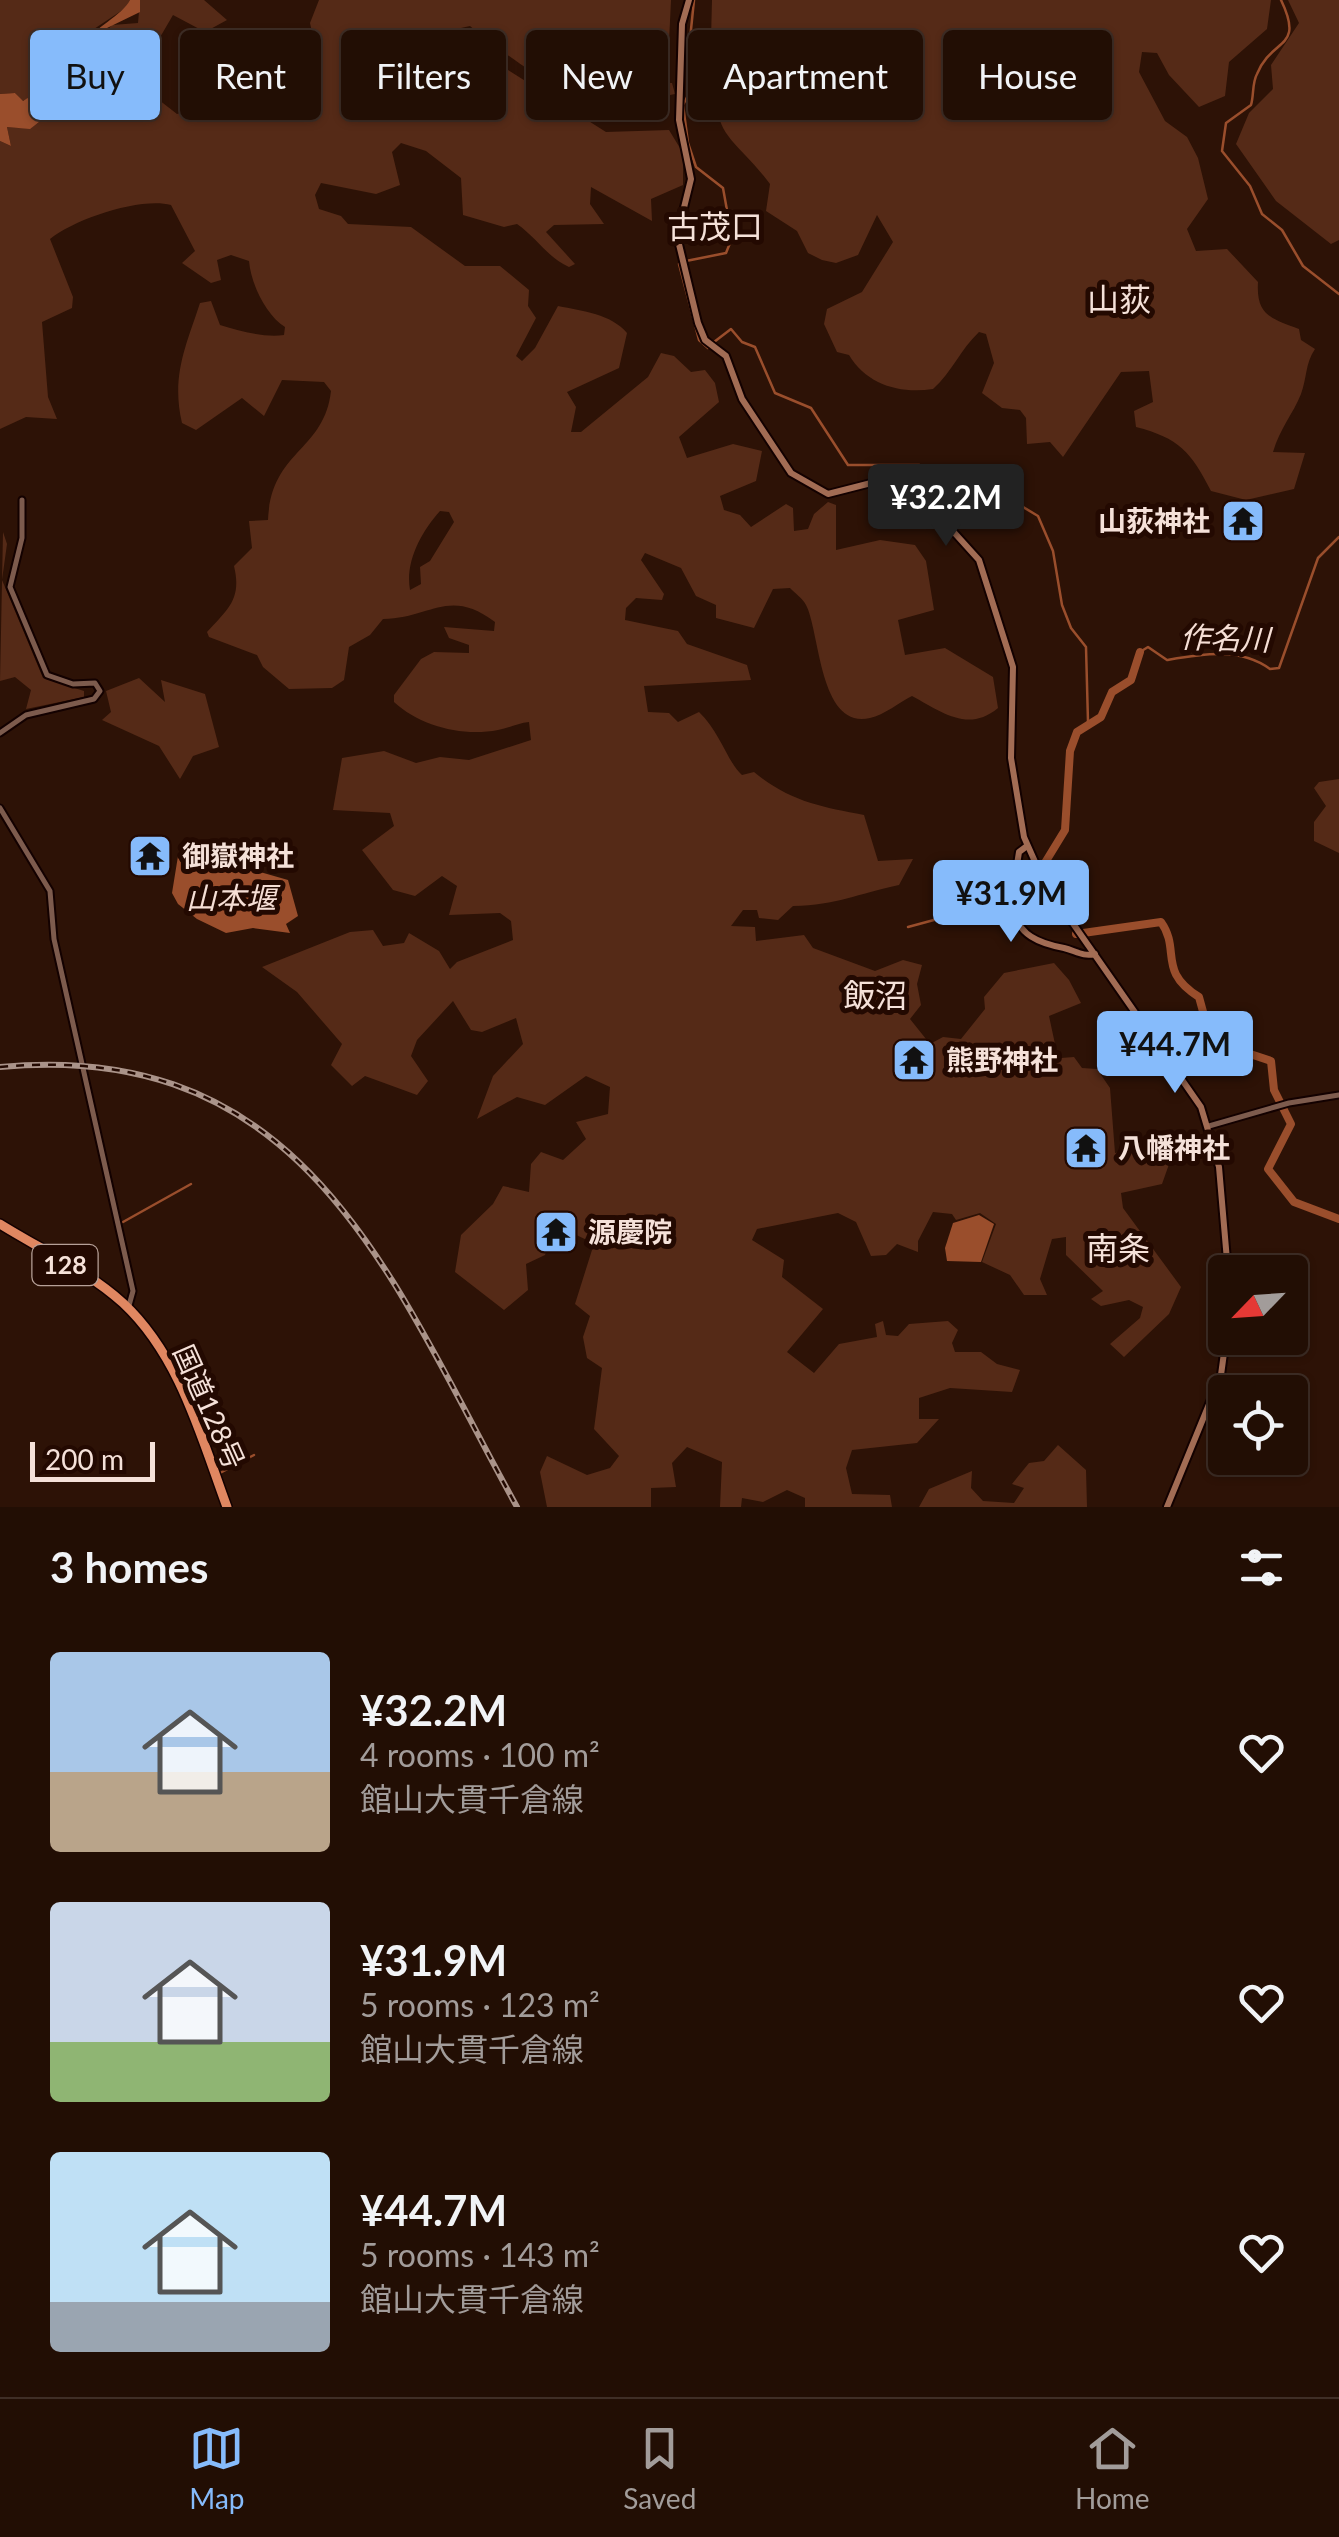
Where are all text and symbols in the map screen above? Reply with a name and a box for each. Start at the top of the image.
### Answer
chip: Buy [30,30,160,120]
chip: Rent [180,30,321,120]
chip: Filters [341,30,506,120]
chip: New [526,30,668,120]
chip: Apartment [688,30,923,120]
chip: House [943,30,1112,120]
district label: 古茂口 [667,206,763,245]
district label: 山荻 [1087,279,1151,318]
pin: ¥32.2M [865,464,1027,549]
text: ¥32.2M [890,477,1002,516]
temple icon: 山荻神社 [1220,498,1266,544]
place label: 山荻神社 [1098,503,1210,537]
water label: 作名川 [1179,617,1274,657]
temple icon: 御嶽神社 [127,833,173,879]
place label: 御嶽神社 [182,838,294,872]
pin: ¥31.9M [930,860,1092,945]
text: ¥31.9M [955,873,1067,912]
water label: 山本堰 [186,879,281,915]
district label: 飯沼 [843,975,907,1014]
pin: ¥44.7M [1094,1011,1256,1096]
text: ¥44.7M [1119,1024,1231,1063]
temple icon: 熊野神社 [891,1037,937,1083]
place label: 熊野神社 [946,1042,1058,1076]
temple icon: 八幡神社 [1063,1125,1109,1171]
place label: 八幡神社 [1118,1130,1230,1164]
temple icon: 源慶院 [533,1209,579,1255]
place label: 源慶院 [588,1214,672,1248]
district label: 南条 [1086,1228,1150,1267]
road number: 128 [32,1245,98,1285]
north arrow [1208,1255,1308,1355]
map controls [1208,1255,1308,1475]
street label: 国道128号 [167,1339,252,1474]
button: locate [1208,1375,1308,1475]
scale bar [30,1437,155,1482]
text: 200 m [45,1442,124,1476]
icon: filters [1234,1540,1289,1595]
text: 3 homes [50,1542,208,1592]
text: ¥32.2M [360,1685,507,1735]
icon: home [130,1692,250,1812]
icon: heart [1234,1725,1289,1780]
text: 4 rooms · 100 m² [360,1735,600,1774]
text: 館山大貫千倉線 [360,1779,584,1818]
text: ¥31.9M [360,1935,507,1985]
icon: home [130,1942,250,2062]
icon: heart [1234,1975,1289,2030]
text: 5 rooms · 123 m² [360,1985,600,2024]
text: 館山大貫千倉線 [360,2029,584,2068]
text: ¥44.7M [360,2185,507,2235]
icon: home [130,2192,250,2312]
icon: heart [1234,2225,1289,2280]
text: 5 rooms · 143 m² [360,2235,600,2274]
text: 館山大貫千倉線 [360,2279,584,2318]
tab: Map [189,2421,245,2515]
tab: Saved [623,2421,696,2515]
tab: Home [1075,2421,1150,2515]

